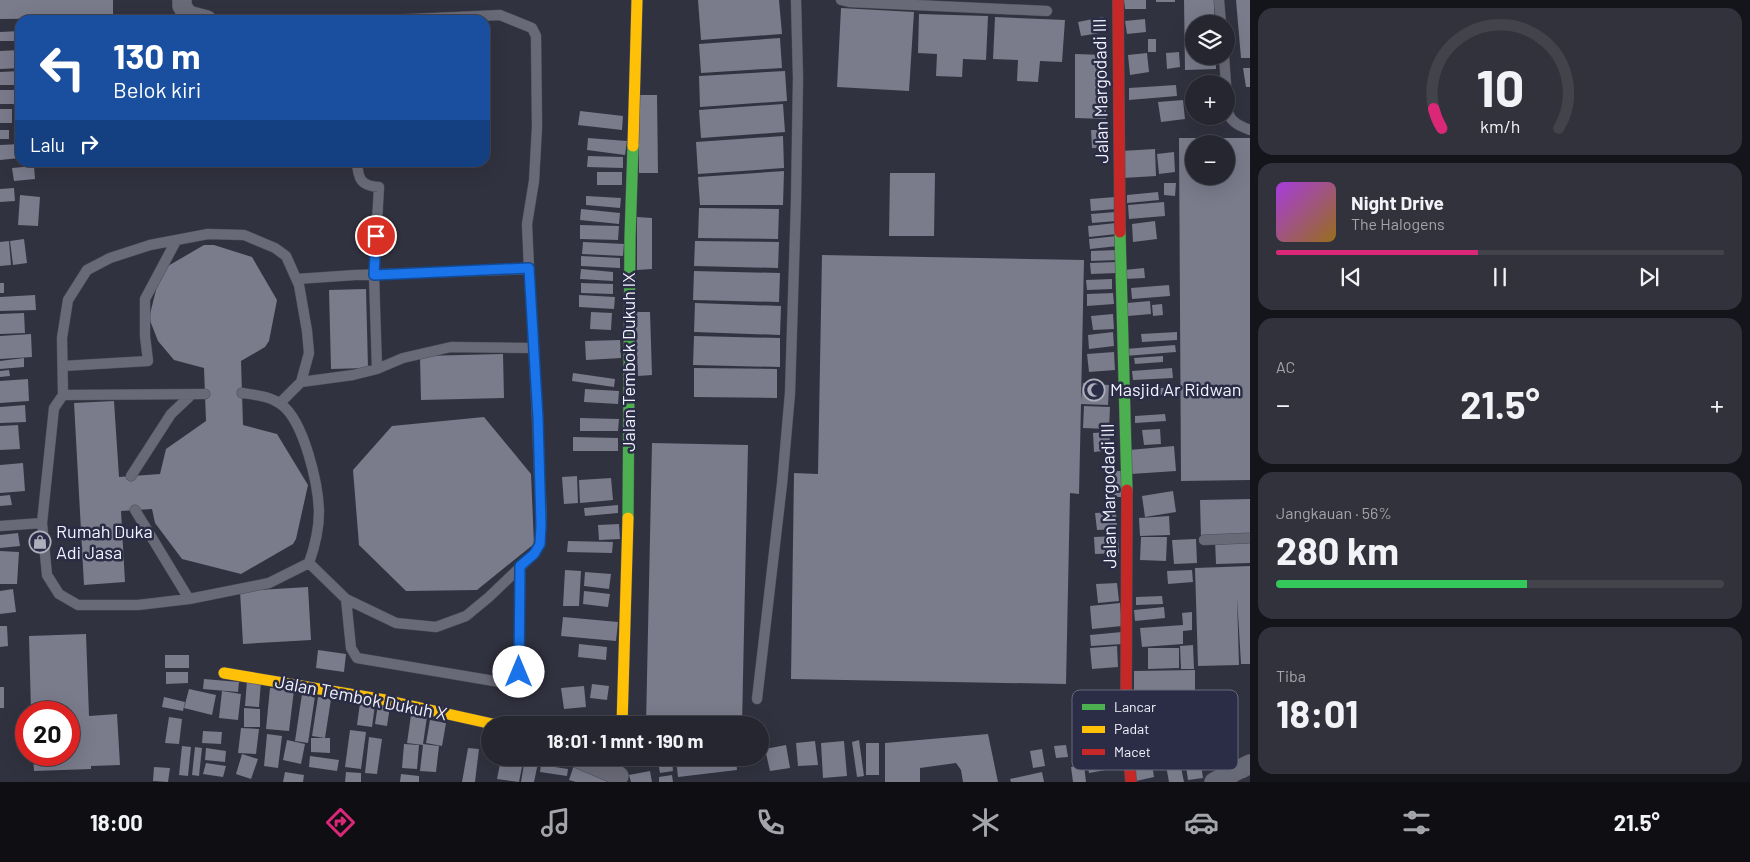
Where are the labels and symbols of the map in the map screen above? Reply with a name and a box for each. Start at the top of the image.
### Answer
street label: Jalan Margodadi III [1088,18,1112,164]
pin [355,215,397,257]
street label: Jalan Tembok Dukuh IX [617,272,639,452]
mosque icon: Masjid Ar Ridwan [1082,378,1106,402]
place label: Masjid Ar Ridwan [1110,378,1241,400]
street label: Jalan Margodadi III [1096,423,1120,569]
place label: Rumah Duka Adi Jasa [56,520,153,563]
shop icon: Rumah Duka Adi Jasa [28,530,52,554]
position arrow [492,645,544,697]
street label: Jalan Tembok Dukuh X [273,670,449,725]
legend [1072,690,1238,770]
text: Lancar [1114,698,1156,715]
speed limit sign: 20 [15,701,80,766]
text: Padat [1114,720,1149,737]
text: Macet [1114,743,1151,760]

